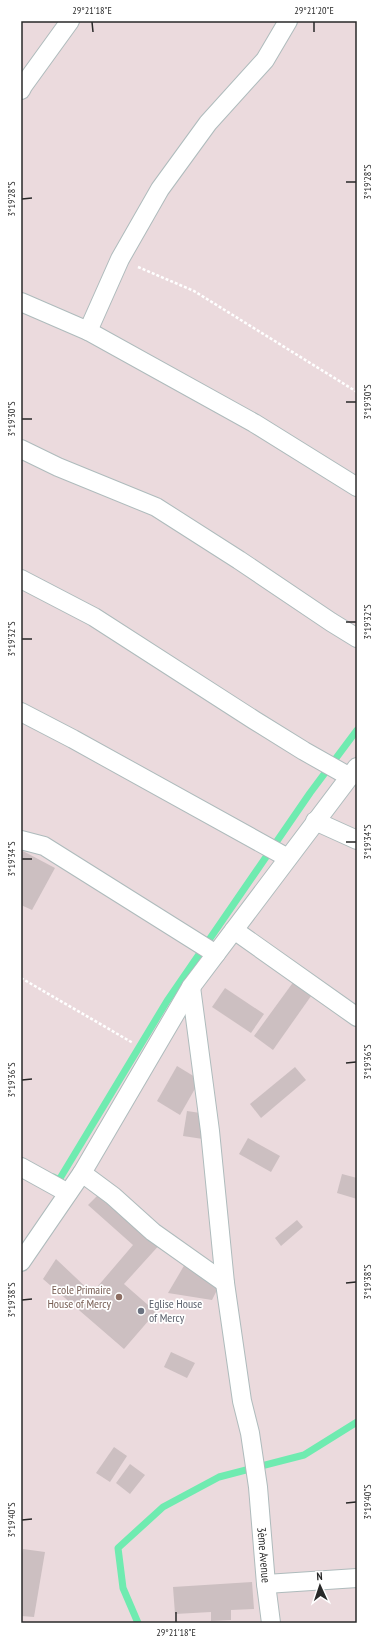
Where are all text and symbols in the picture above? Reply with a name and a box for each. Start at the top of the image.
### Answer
text: 29°21'18"E [72,4,112,17]
text: 29°21'20"E [294,4,334,17]
text: 3°19'28"S [361,165,374,199]
text: 3°19'28"S [5,182,18,216]
text: 3°19'30"S [361,385,374,419]
text: 3°19'30"S [5,402,18,436]
text: 3°19'32"S [361,605,374,639]
text: 3°19'32"S [5,622,18,656]
text: 3°19'34"S [361,825,374,859]
text: 3°19'34"S [5,842,18,876]
text: 3°19'36"S [361,1045,374,1079]
text: 3°19'36"S [5,1063,18,1097]
text: 3°19'38"S [361,1265,374,1299]
place label: Ecole Primaire House of Mercy [47,1282,111,1311]
text: 3°19'38"S [5,1283,18,1317]
marker: Ecole Primaire House of Mercy [114,1292,124,1302]
place label: Eglise House of Mercy [149,1296,202,1325]
marker: Eglise House of Mercy [136,1306,146,1316]
text: 3°19'40"S [361,1485,374,1519]
text: 3°19'40"S [5,1503,18,1537]
street label: 3ème Avenue [254,1527,274,1583]
north arrow [300,1566,340,1606]
text: N [316,1569,323,1583]
text: 29°21'18"E [156,1626,196,1639]

